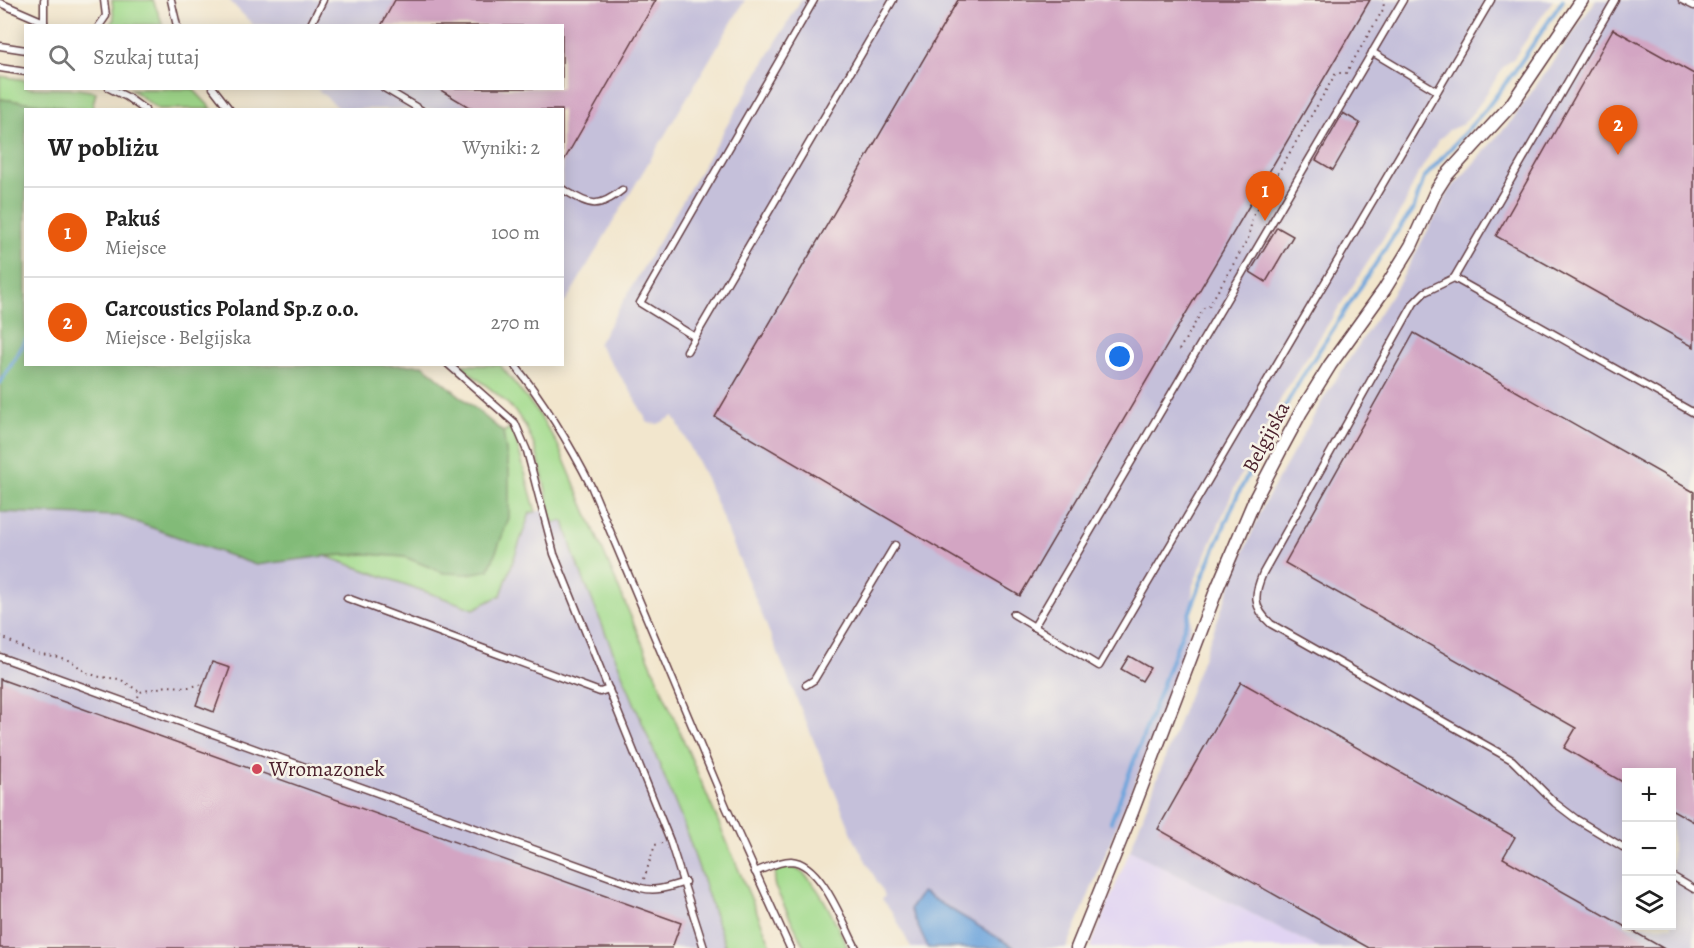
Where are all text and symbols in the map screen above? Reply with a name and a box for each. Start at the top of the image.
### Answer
search box [24,24,564,90]
icon: search [45,41,78,74]
text: Szukaj tutaj [93,42,199,72]
pin: 2 [1598,106,1638,155]
text: W pobliżu [48,130,159,165]
text: Wyniki: 2 [463,134,540,161]
pin: 1 [1246,172,1284,221]
text: Pakuś [105,204,160,234]
text: 1 [64,219,71,246]
text: 100 m [491,219,540,246]
text: Miejsce [105,234,167,261]
text: Carcoustics Poland Sp.z o.o. [105,294,359,324]
text: 2 [63,309,72,336]
text: 270 m [491,309,540,336]
text: Miejsce · Belgijska [105,324,252,351]
your location [1105,342,1134,371]
street label: Belgijska [1236,396,1296,477]
place label: Wromazonek [268,755,385,783]
marker: Wromazonek [250,762,264,776]
map controls [1622,768,1676,930]
button: + [1622,768,1676,822]
button: − [1622,822,1676,876]
button: layers [1622,876,1676,930]

